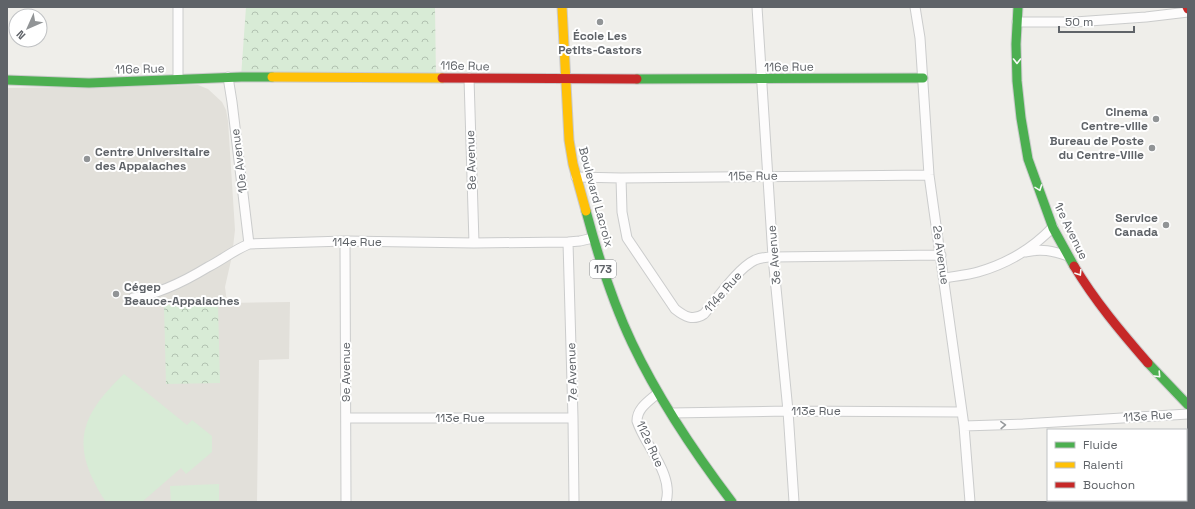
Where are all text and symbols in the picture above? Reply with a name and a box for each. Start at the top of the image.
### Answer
north arrow [8,8,48,48]
scale bar [1059,8,1134,34]
text: 50 m [1065,14,1093,30]
marker: École Les Petits-Castors [595,17,605,27]
text: N [13,28,28,43]
place label: École Les Petits-Castors [558,28,642,58]
street label: 116e Rue [440,58,490,74]
one-way arrow [1013,58,1021,64]
street label: 116e Rue [764,59,814,75]
street label: 116e Rue [115,60,165,78]
place label: Cinema Centre-ville [1081,104,1148,134]
marker: Cinema Centre-ville [1151,114,1161,124]
street label: 10e Avenue [227,128,251,194]
street label: 8e Avenue [462,130,480,190]
place label: Bureau de Poste du Centre-Ville [1050,133,1144,163]
marker: Bureau de Poste du Centre-Ville [1147,143,1157,153]
place label: Centre Universitaire des Appalaches [95,144,210,174]
street label: Boulevard Lacroix [575,145,617,249]
marker: Centre Universitaire des Appalaches [82,154,92,164]
street label: 115e Rue [728,168,778,184]
one-way arrow [1034,185,1042,192]
street label: 1re Avenue [1050,200,1092,262]
place label: Service Canada [1115,210,1158,240]
marker: Service Canada [1161,220,1171,230]
street label: 2e Avenue [929,224,953,286]
street label: 3e Avenue [763,225,785,285]
street label: 114e Rue [332,234,382,250]
road number: 173 [590,260,616,278]
street label: 114e Rue [701,268,745,316]
one-way arrow [1074,269,1081,276]
place label: Cégep Beauce-Appalaches [124,279,240,309]
marker: Cégep Beauce-Appalaches [111,289,121,299]
street label: 9e Avenue [338,342,354,402]
street label: 7e Avenue [563,342,581,402]
one-way arrow [1153,370,1161,378]
street label: 113e Rue [791,403,841,419]
street label: 113e Rue [1123,406,1173,426]
street label: 113e Rue [435,410,485,426]
street label: 112e Rue [632,418,668,470]
one-way arrow [1000,420,1006,429]
legend [1047,429,1187,501]
text: Fluide [1083,437,1118,453]
text: Ralenti [1083,457,1123,473]
text: Bouchon [1083,477,1135,493]

